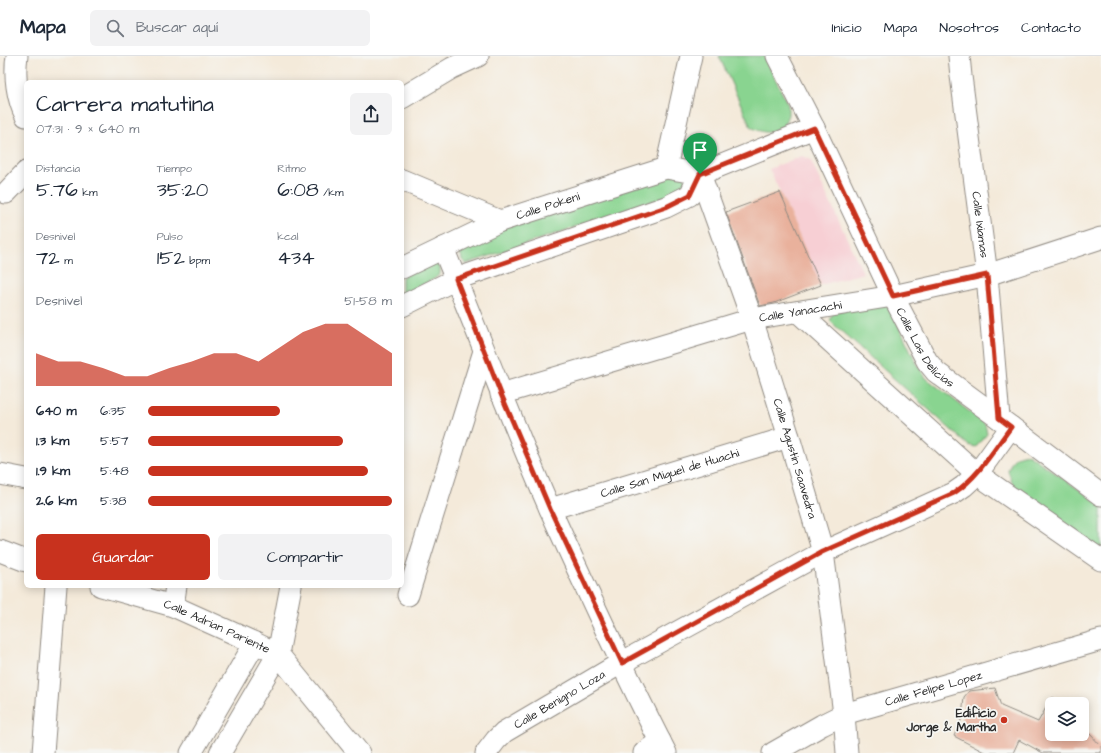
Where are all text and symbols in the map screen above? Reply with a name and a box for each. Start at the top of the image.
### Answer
search box [90,10,370,46]
text: Mapa [20,14,66,41]
icon: search [104,17,126,39]
text: Buscar aquí [136,17,218,38]
text: Inicio [831,18,862,38]
text: Mapa [884,18,917,38]
text: Nosotros [939,18,999,38]
text: Contacto [1021,18,1081,38]
text: Carrera matutina [36,89,214,120]
button: share [350,93,392,135]
text: 07:31 · 9 × 640 m [36,120,139,138]
pin [683,133,717,174]
icon: arrive [689,139,711,161]
text: Distancia [36,161,80,176]
text: Tiempo [157,161,192,176]
text: Ritmo [277,161,306,176]
text: 5.76 [36,176,78,204]
text: 35:20 [157,176,208,204]
text: 6:08 [277,176,319,204]
text: km [78,185,98,200]
text: /km [319,185,344,200]
street label: Calle Pokeni [514,188,582,224]
street label: Calle Ixiamas [968,191,993,259]
text: Desnivel [36,229,75,244]
text: Pulso [157,229,183,244]
text: kcal [277,229,298,244]
text: 72 [36,244,60,272]
text: 152 [157,244,185,272]
text: 434 [277,244,315,272]
text: m [60,253,73,268]
text: bpm [185,253,210,268]
text: Desnivel [36,292,82,310]
text: 51–58 m [344,292,392,310]
street label: Calle Yanacachi [758,296,843,326]
street label: Calle Las Delicias [892,305,958,391]
street label: Calle Agustin Saavedra [769,396,821,521]
text: 640 m [36,402,77,420]
text: 6:35 [100,402,126,420]
text: 1.3 km [36,432,69,450]
text: 5:57 [100,432,129,450]
street label: Calle San Miguel de Huachi [598,444,741,502]
text: 1.9 km [36,462,70,480]
text: 5:48 [100,462,129,480]
text: 2.6 km [36,492,77,510]
text: 5:38 [100,492,126,510]
button: Guardar [36,534,210,580]
button: Compartir [218,534,392,580]
street label: Calle Adrian Pariente [162,595,273,658]
street label: Calle Benigno Loza [511,666,608,733]
street label: Calle Felipe Lopez [883,666,984,710]
map controls [1045,697,1089,741]
button: layers [1045,697,1089,741]
place label: Edificio Jorge & Martha [905,705,997,738]
marker: Edificio Jorge & Martha [999,715,1009,725]

